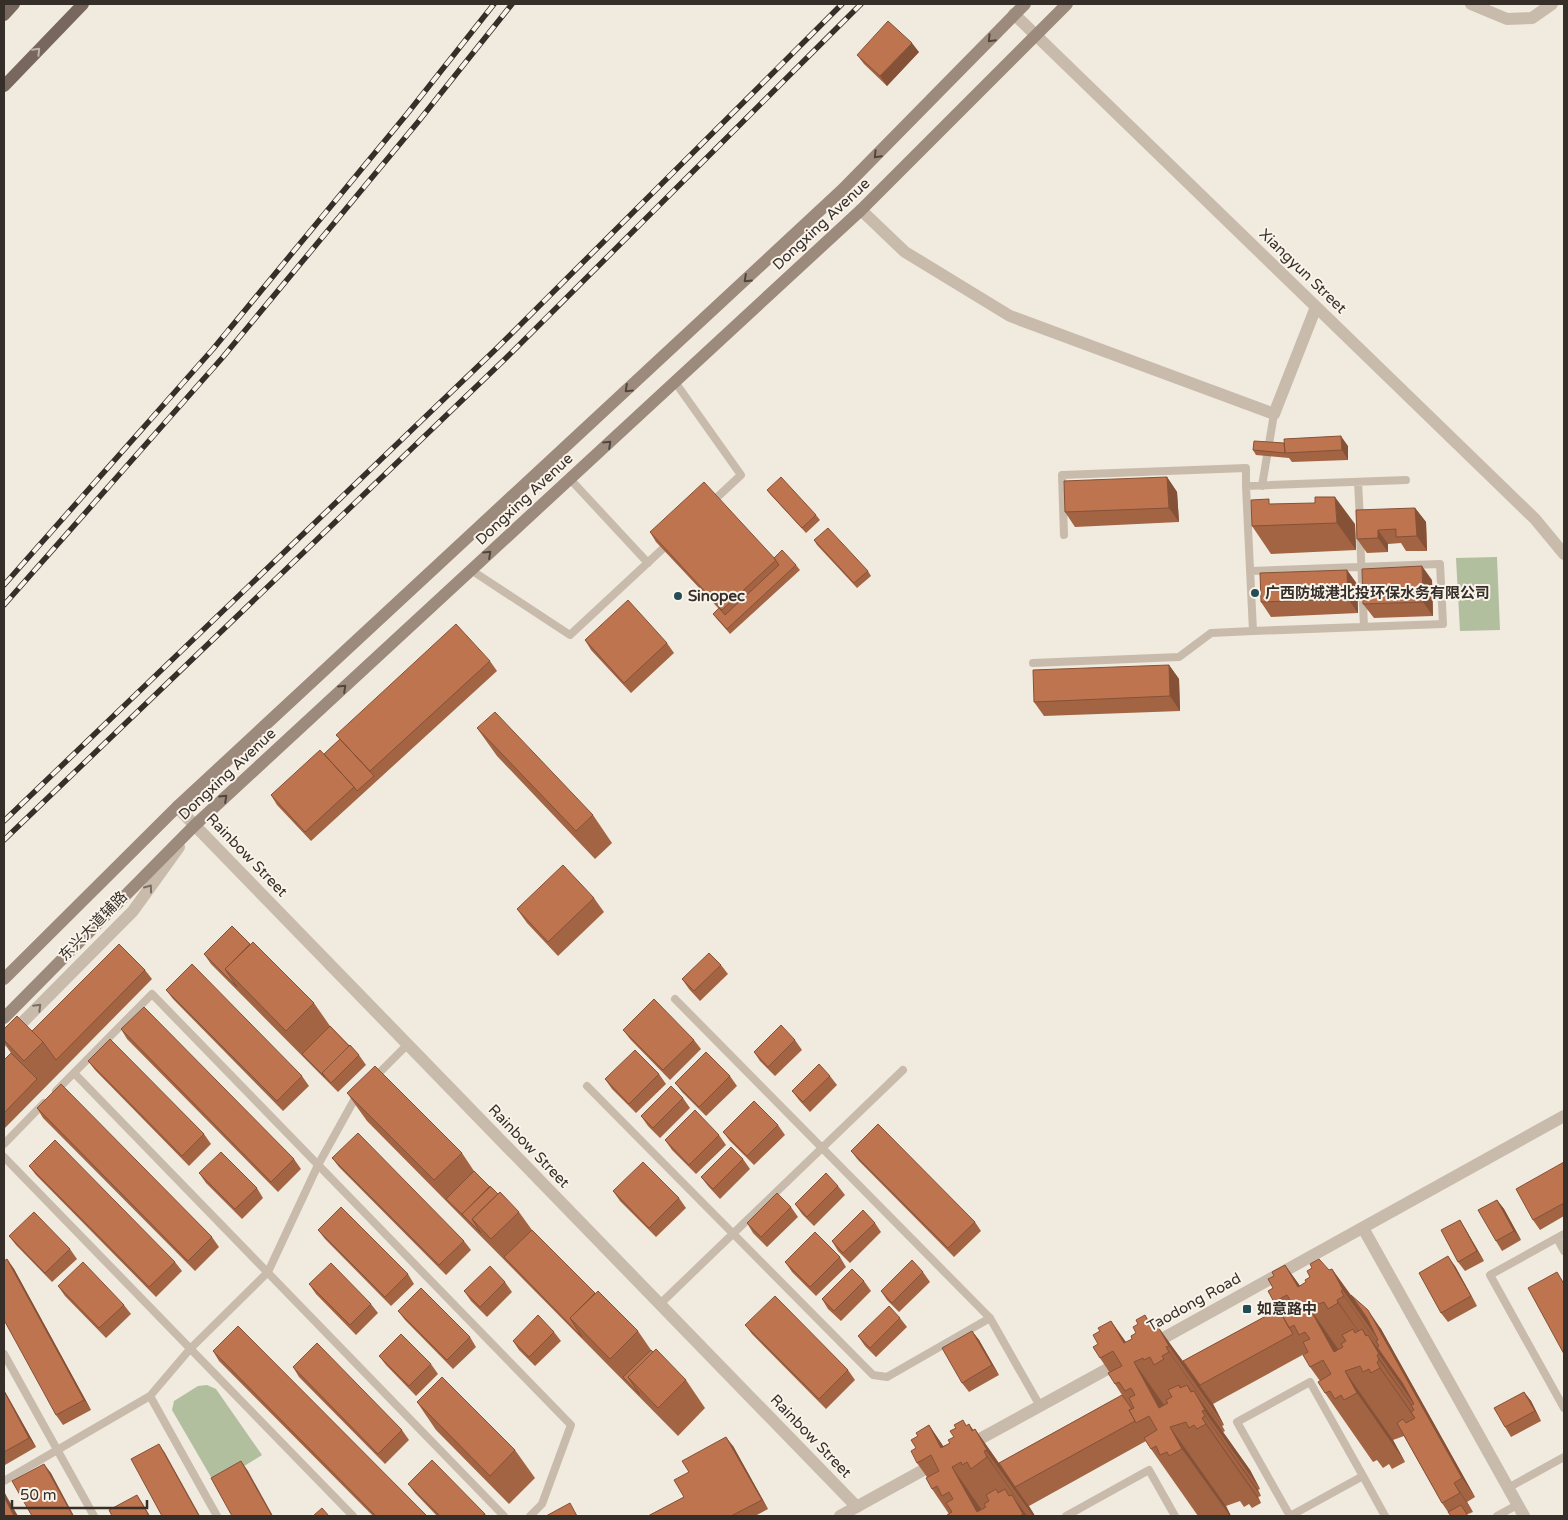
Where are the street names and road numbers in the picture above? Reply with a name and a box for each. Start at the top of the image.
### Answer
street label: Dongxing Avenue [769,174,873,274]
street label: Xiangyun Street [1256,225,1350,317]
street label: Dongxing Avenue [472,449,576,549]
street label: Dongxing Avenue [175,724,279,824]
street label: Rainbow Street [203,809,292,901]
street label: 东兴大道辅路 [55,887,131,965]
street label: Rainbow Street [485,1100,574,1192]
street label: Taodong Road [1144,1269,1244,1335]
street label: Rainbow Street [767,1390,856,1482]

